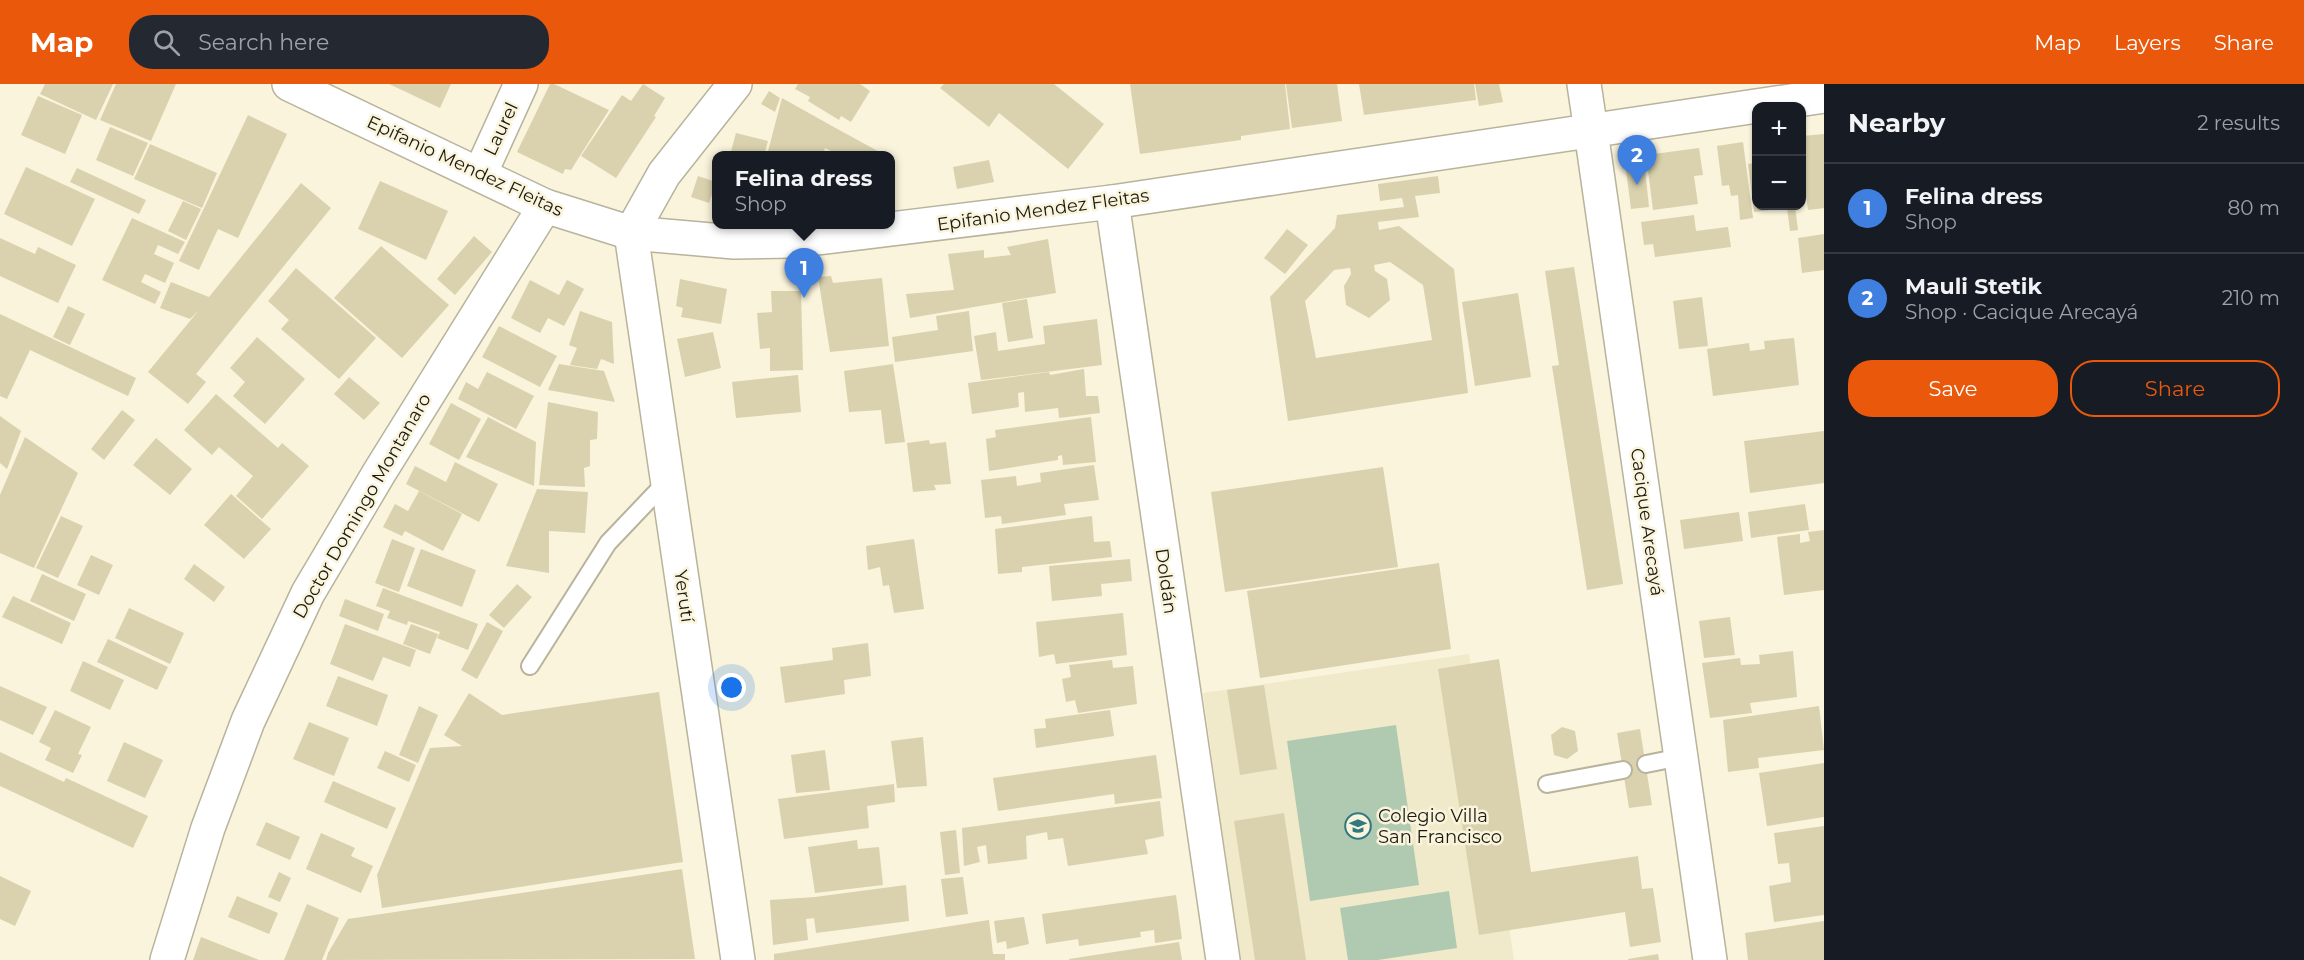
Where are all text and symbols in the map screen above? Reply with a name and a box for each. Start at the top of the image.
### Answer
search box [129,15,549,69]
text: Map [30,25,93,59]
icon: search [150,26,183,59]
text: Search here [198,29,329,56]
text: Map [2034,30,2081,55]
text: Layers [2114,30,2181,55]
text: Share [2214,30,2274,55]
street label: Laurel [479,99,523,159]
map controls [1752,102,1806,210]
button: + [1752,102,1806,156]
text: Nearby [1848,107,1945,139]
street label: Epifanio Mendez Fleitas [363,111,567,221]
text: 2 results [2197,111,2280,135]
pin: 2 [1618,135,1656,185]
popup [712,151,895,229]
button: − [1752,156,1806,210]
text: Felina dress [735,165,872,192]
text: Felina dress [1905,183,2043,210]
street label: Epifanio Mendez Fleitas [936,184,1151,236]
text: Shop [735,192,787,216]
text: 1 [1864,196,1871,220]
text: 80 m [2228,196,2280,220]
text: Shop [1905,210,1957,234]
pin: 1 [784,248,824,298]
text: Mauli Stetik [1905,273,2042,300]
text: 2 [1862,286,1873,310]
text: 210 m [2222,286,2280,310]
text: Shop · Cacique Arecayá [1905,300,2138,324]
button: Save [1848,360,2058,417]
button: Share [2070,360,2280,417]
street label: Doctor Domingo Montanaro [288,389,436,623]
street label: Cacique Arecayá [1626,447,1668,597]
street label: Doldán [1151,547,1181,615]
street label: Yerutí [669,568,699,625]
your location [717,673,746,702]
place label: Colegio Villa San Francisco [1378,805,1502,848]
school or university icon: Colegio Villa San Francisco [1343,811,1373,841]

